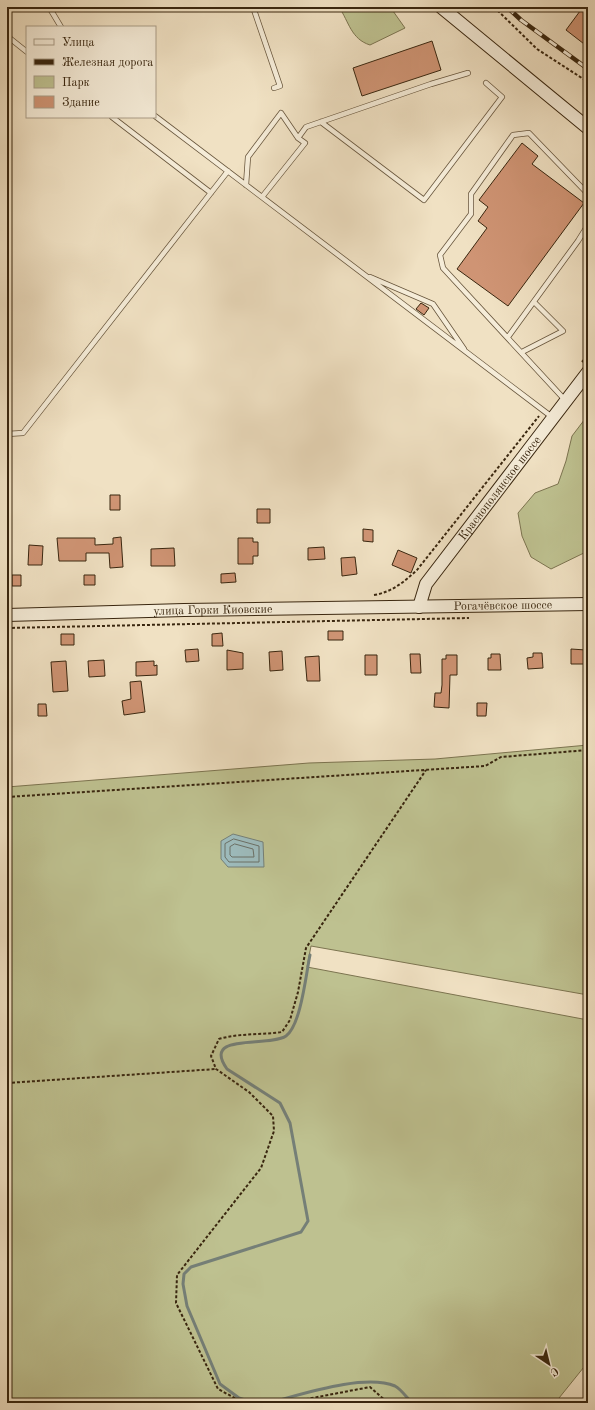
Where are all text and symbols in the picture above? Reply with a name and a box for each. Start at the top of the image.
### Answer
legend [26,26,156,118]
text: Улица [62,37,95,49]
text: Железная дорога [62,57,153,69]
text: Парк [62,77,90,89]
text: Здание [62,97,100,109]
street label: Краснополянское шоссе [457,434,544,543]
street label: Рогачёвское шоссе [453,600,553,613]
street label: улица Горки Киовские [153,604,273,618]
north arrow [529,1344,569,1384]
text: С [548,1364,560,1378]

